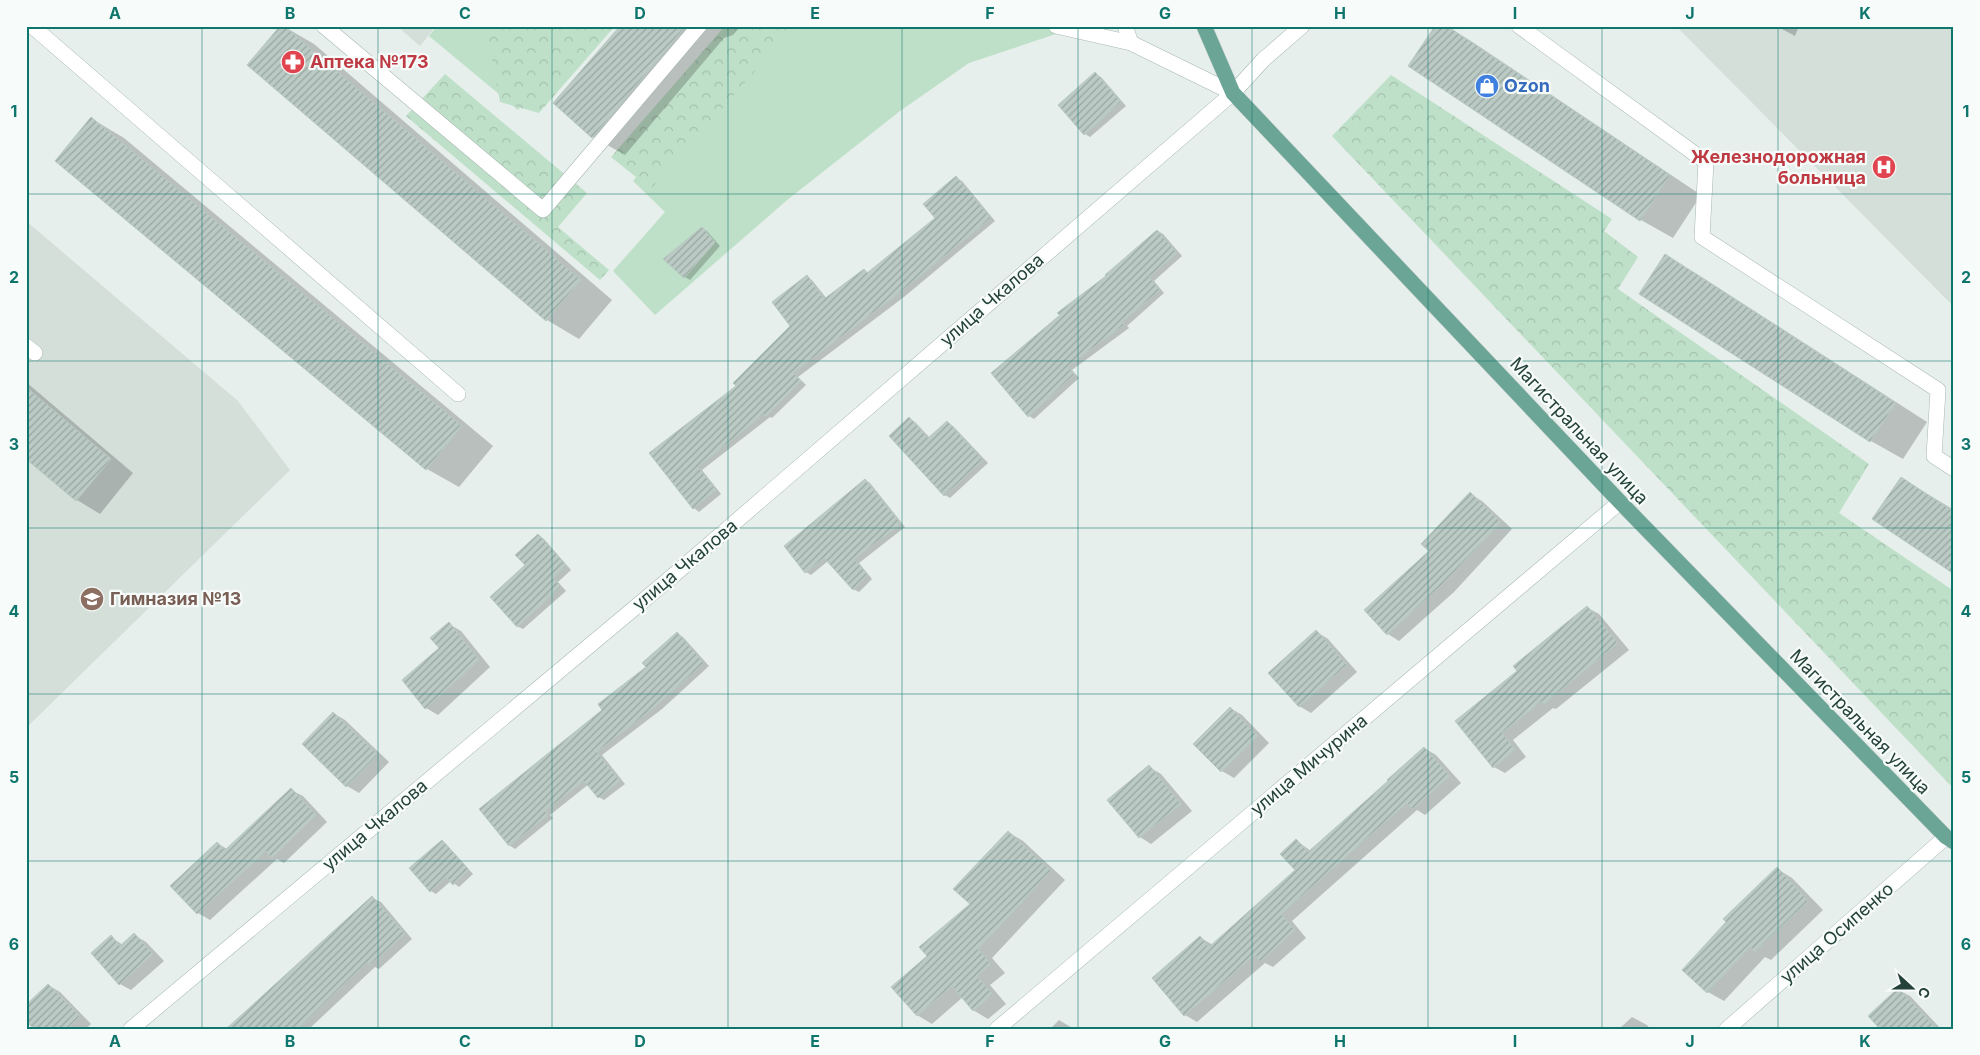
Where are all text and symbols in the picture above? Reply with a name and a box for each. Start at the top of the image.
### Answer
text: A [109,3,121,23]
text: B [285,3,295,23]
text: C [459,3,471,23]
text: D [634,3,646,23]
text: E [810,3,820,23]
text: F [985,3,995,23]
text: G [1159,3,1171,23]
text: H [1334,3,1346,23]
text: I [1513,3,1517,23]
text: J [1685,3,1695,23]
text: K [1859,3,1871,23]
pharmacy icon: Аптека №173 [280,49,306,75]
place label: Аптека №173 [310,51,429,72]
shop icon: Ozon [1474,73,1500,99]
place label: Ozon [1504,75,1550,96]
text: 1 [11,101,17,121]
text: 1 [1963,101,1969,121]
place label: Железнодорожная больница [1691,146,1866,188]
hospital icon: Железнодорожная больница [1871,154,1897,180]
street label: улица Чкалова [936,249,1048,350]
text: 2 [9,267,19,287]
text: 2 [1961,267,1971,287]
street label: Магистральная улица [1506,353,1653,508]
text: 3 [9,434,19,454]
text: 3 [1961,434,1971,454]
street label: улица Чкалова [628,515,741,614]
school or university icon: Гимназия №13 [79,586,105,612]
place label: Гимназия №13 [110,588,241,609]
text: 4 [9,601,20,621]
text: 4 [1961,601,1972,621]
street label: Магистральная улица [1786,645,1935,798]
street label: улица Мичурина [1246,710,1371,820]
text: 5 [9,767,19,787]
text: 5 [1961,767,1971,787]
street label: улица Чкалова [318,775,431,874]
street label: улица Осипенко [1776,878,1897,987]
text: 6 [9,934,19,954]
text: 6 [1961,934,1971,954]
north arrow [1888,962,1938,1012]
text: С [1915,985,1934,1001]
text: A [109,1031,121,1051]
text: B [285,1031,295,1051]
text: C [459,1031,471,1051]
text: D [634,1031,646,1051]
text: E [810,1031,820,1051]
text: F [985,1031,995,1051]
text: G [1159,1031,1171,1051]
text: H [1334,1031,1346,1051]
text: I [1513,1031,1517,1051]
text: J [1685,1031,1695,1051]
text: K [1859,1031,1871,1051]

